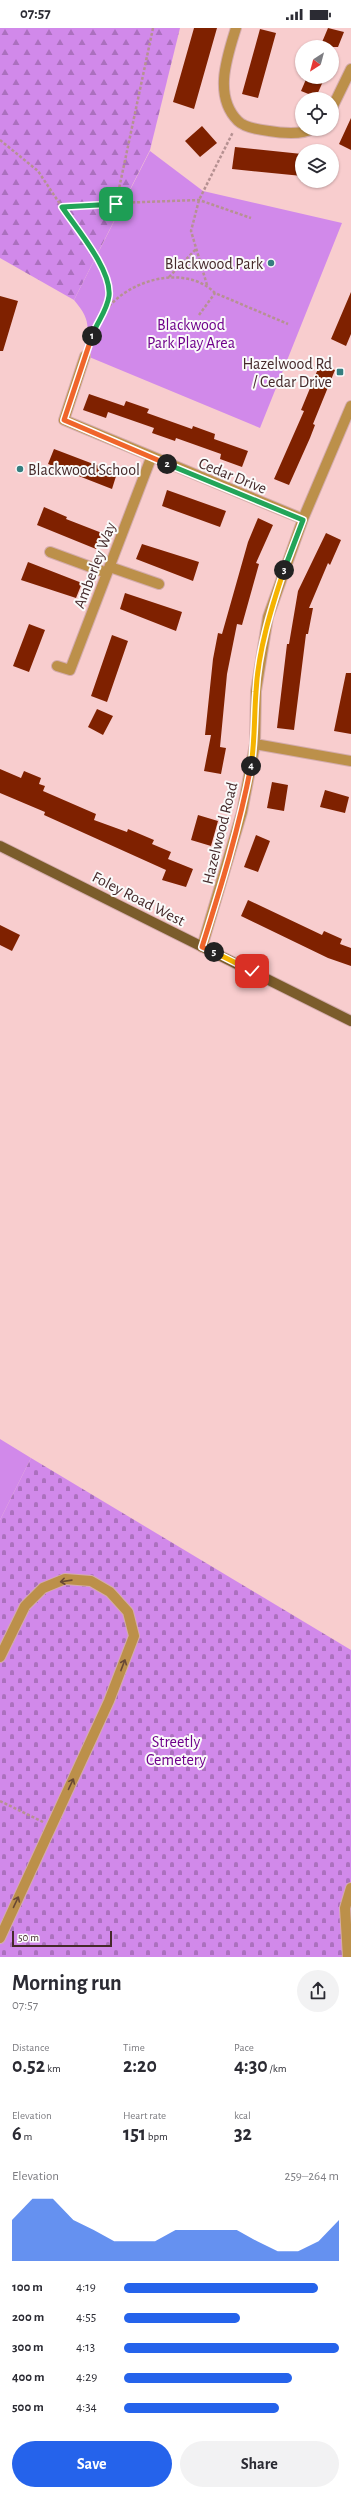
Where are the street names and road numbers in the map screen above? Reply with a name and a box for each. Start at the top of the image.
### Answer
street label: Cedar Drive [196,455,269,497]
street label: Amberley Way [71,520,120,611]
street label: Hazelwood Road [200,780,240,886]
street label: Foley Road West [89,869,187,930]

